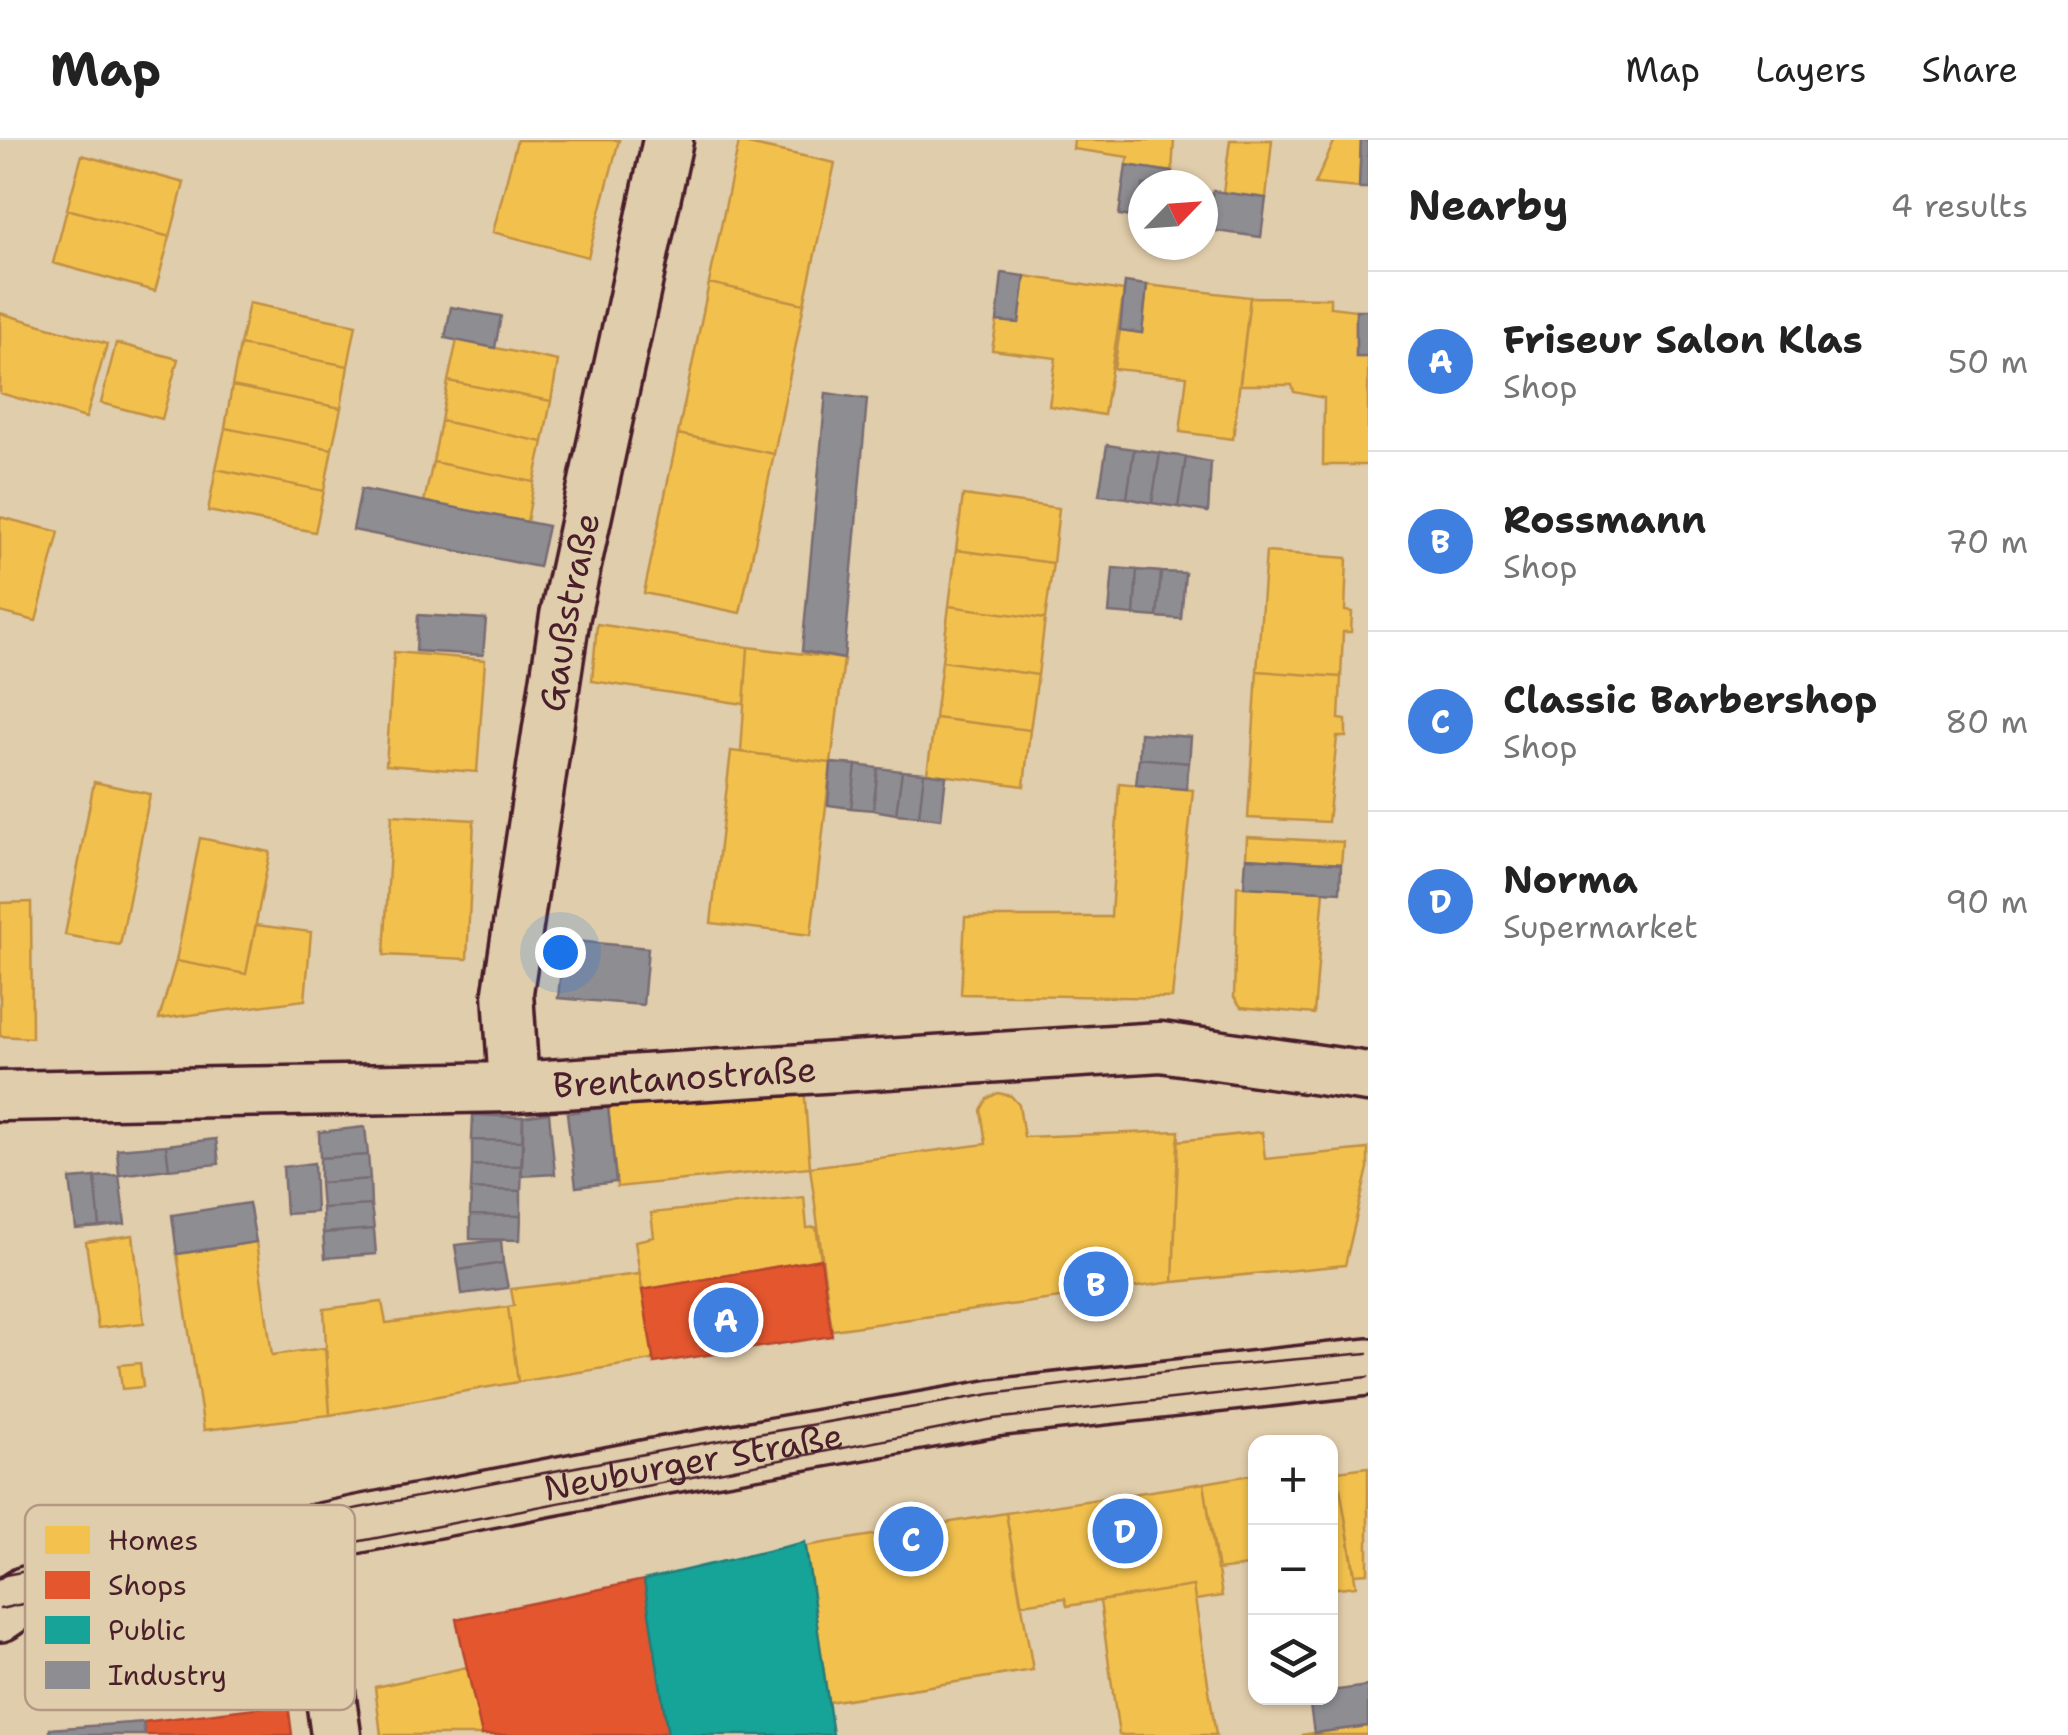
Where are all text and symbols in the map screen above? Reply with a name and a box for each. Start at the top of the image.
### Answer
text: Map [50,37,161,101]
text: Map [1625,46,1700,93]
text: Layers [1755,46,1867,93]
text: Share [1922,46,2018,93]
north arrow [1128,170,1218,260]
text: Nearby [1408,177,1568,233]
text: 4 results [1891,184,2028,227]
text: Friseur Salon Klas [1503,314,1863,365]
text: A [1428,340,1453,383]
text: 50 m [1948,340,2028,383]
text: Shop [1503,365,1578,408]
text: Rossmann [1503,494,1706,545]
street label: Gaußstraße [527,508,610,715]
text: B [1431,520,1450,563]
text: 70 m [1945,520,2028,563]
text: Shop [1503,545,1578,588]
text: Classic Barbershop [1503,674,1877,725]
text: C [1431,700,1450,743]
text: 80 m [1945,700,2028,743]
text: Shop [1503,725,1578,768]
text: Norma [1503,854,1638,905]
text: D [1429,880,1452,923]
text: 90 m [1945,880,2028,923]
text: Supermarket [1503,905,1698,948]
your location [535,927,586,978]
street label: Brentanostraße [551,1045,818,1108]
pin: B [1064,1246,1128,1322]
pin: A [694,1282,758,1358]
street label: Neuburger Straße [539,1411,846,1511]
map controls [1248,1435,1338,1705]
button: + [1248,1435,1338,1525]
pin: D [1092,1494,1158,1568]
pin: C [878,1502,944,1576]
legend [25,1505,355,1710]
text: Homes [108,1521,198,1559]
button: − [1248,1525,1338,1615]
text: Shops [108,1566,187,1604]
text: Public [108,1611,186,1649]
button: layers [1248,1615,1338,1705]
text: Industry [108,1656,227,1694]

